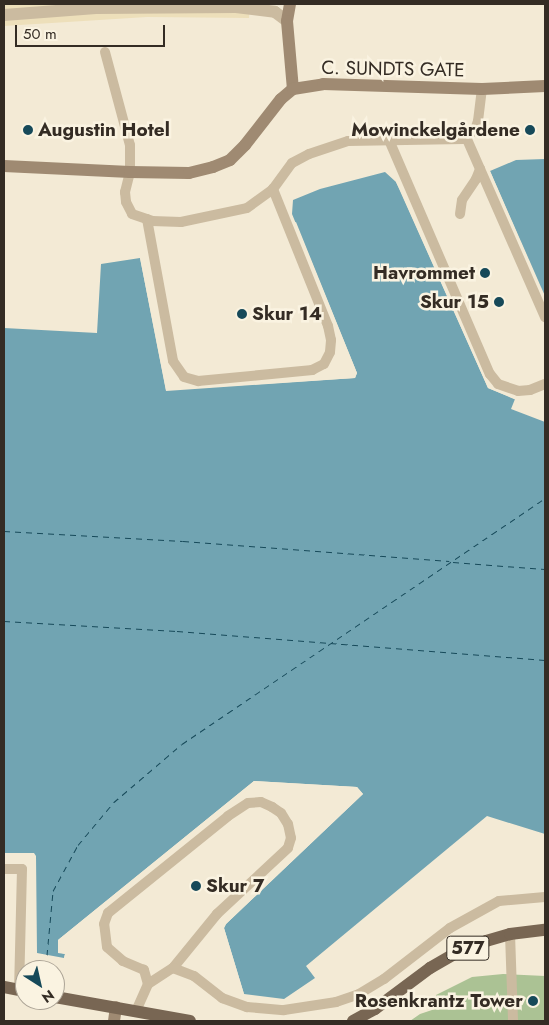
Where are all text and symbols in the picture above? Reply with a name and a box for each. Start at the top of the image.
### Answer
scale bar [18,15,168,47]
text: 50 m [23,23,57,45]
street label: C. SUNDTS GATE [321,56,465,82]
place label: Augustin Hotel [38,119,170,141]
place label: Mowinckelgårdene [351,119,520,141]
marker: Augustin Hotel [22,124,34,136]
marker: Mowinckelgårdene [524,124,536,136]
place label: Havrommet [373,262,475,284]
marker: Havrommet [479,267,491,279]
place label: Skur 15 [420,291,489,313]
marker: Skur 15 [493,296,505,308]
place label: Skur 14 [252,303,322,325]
marker: Skur 14 [236,308,248,320]
place label: Skur 7 [206,875,265,897]
marker: Skur 7 [190,880,202,892]
road number: 577 [446,932,490,964]
north arrow [15,960,65,1010]
text: N [38,985,58,1008]
place label: Rosenkrantz Tower [355,990,523,1012]
marker: Rosenkrantz Tower [527,995,539,1007]

